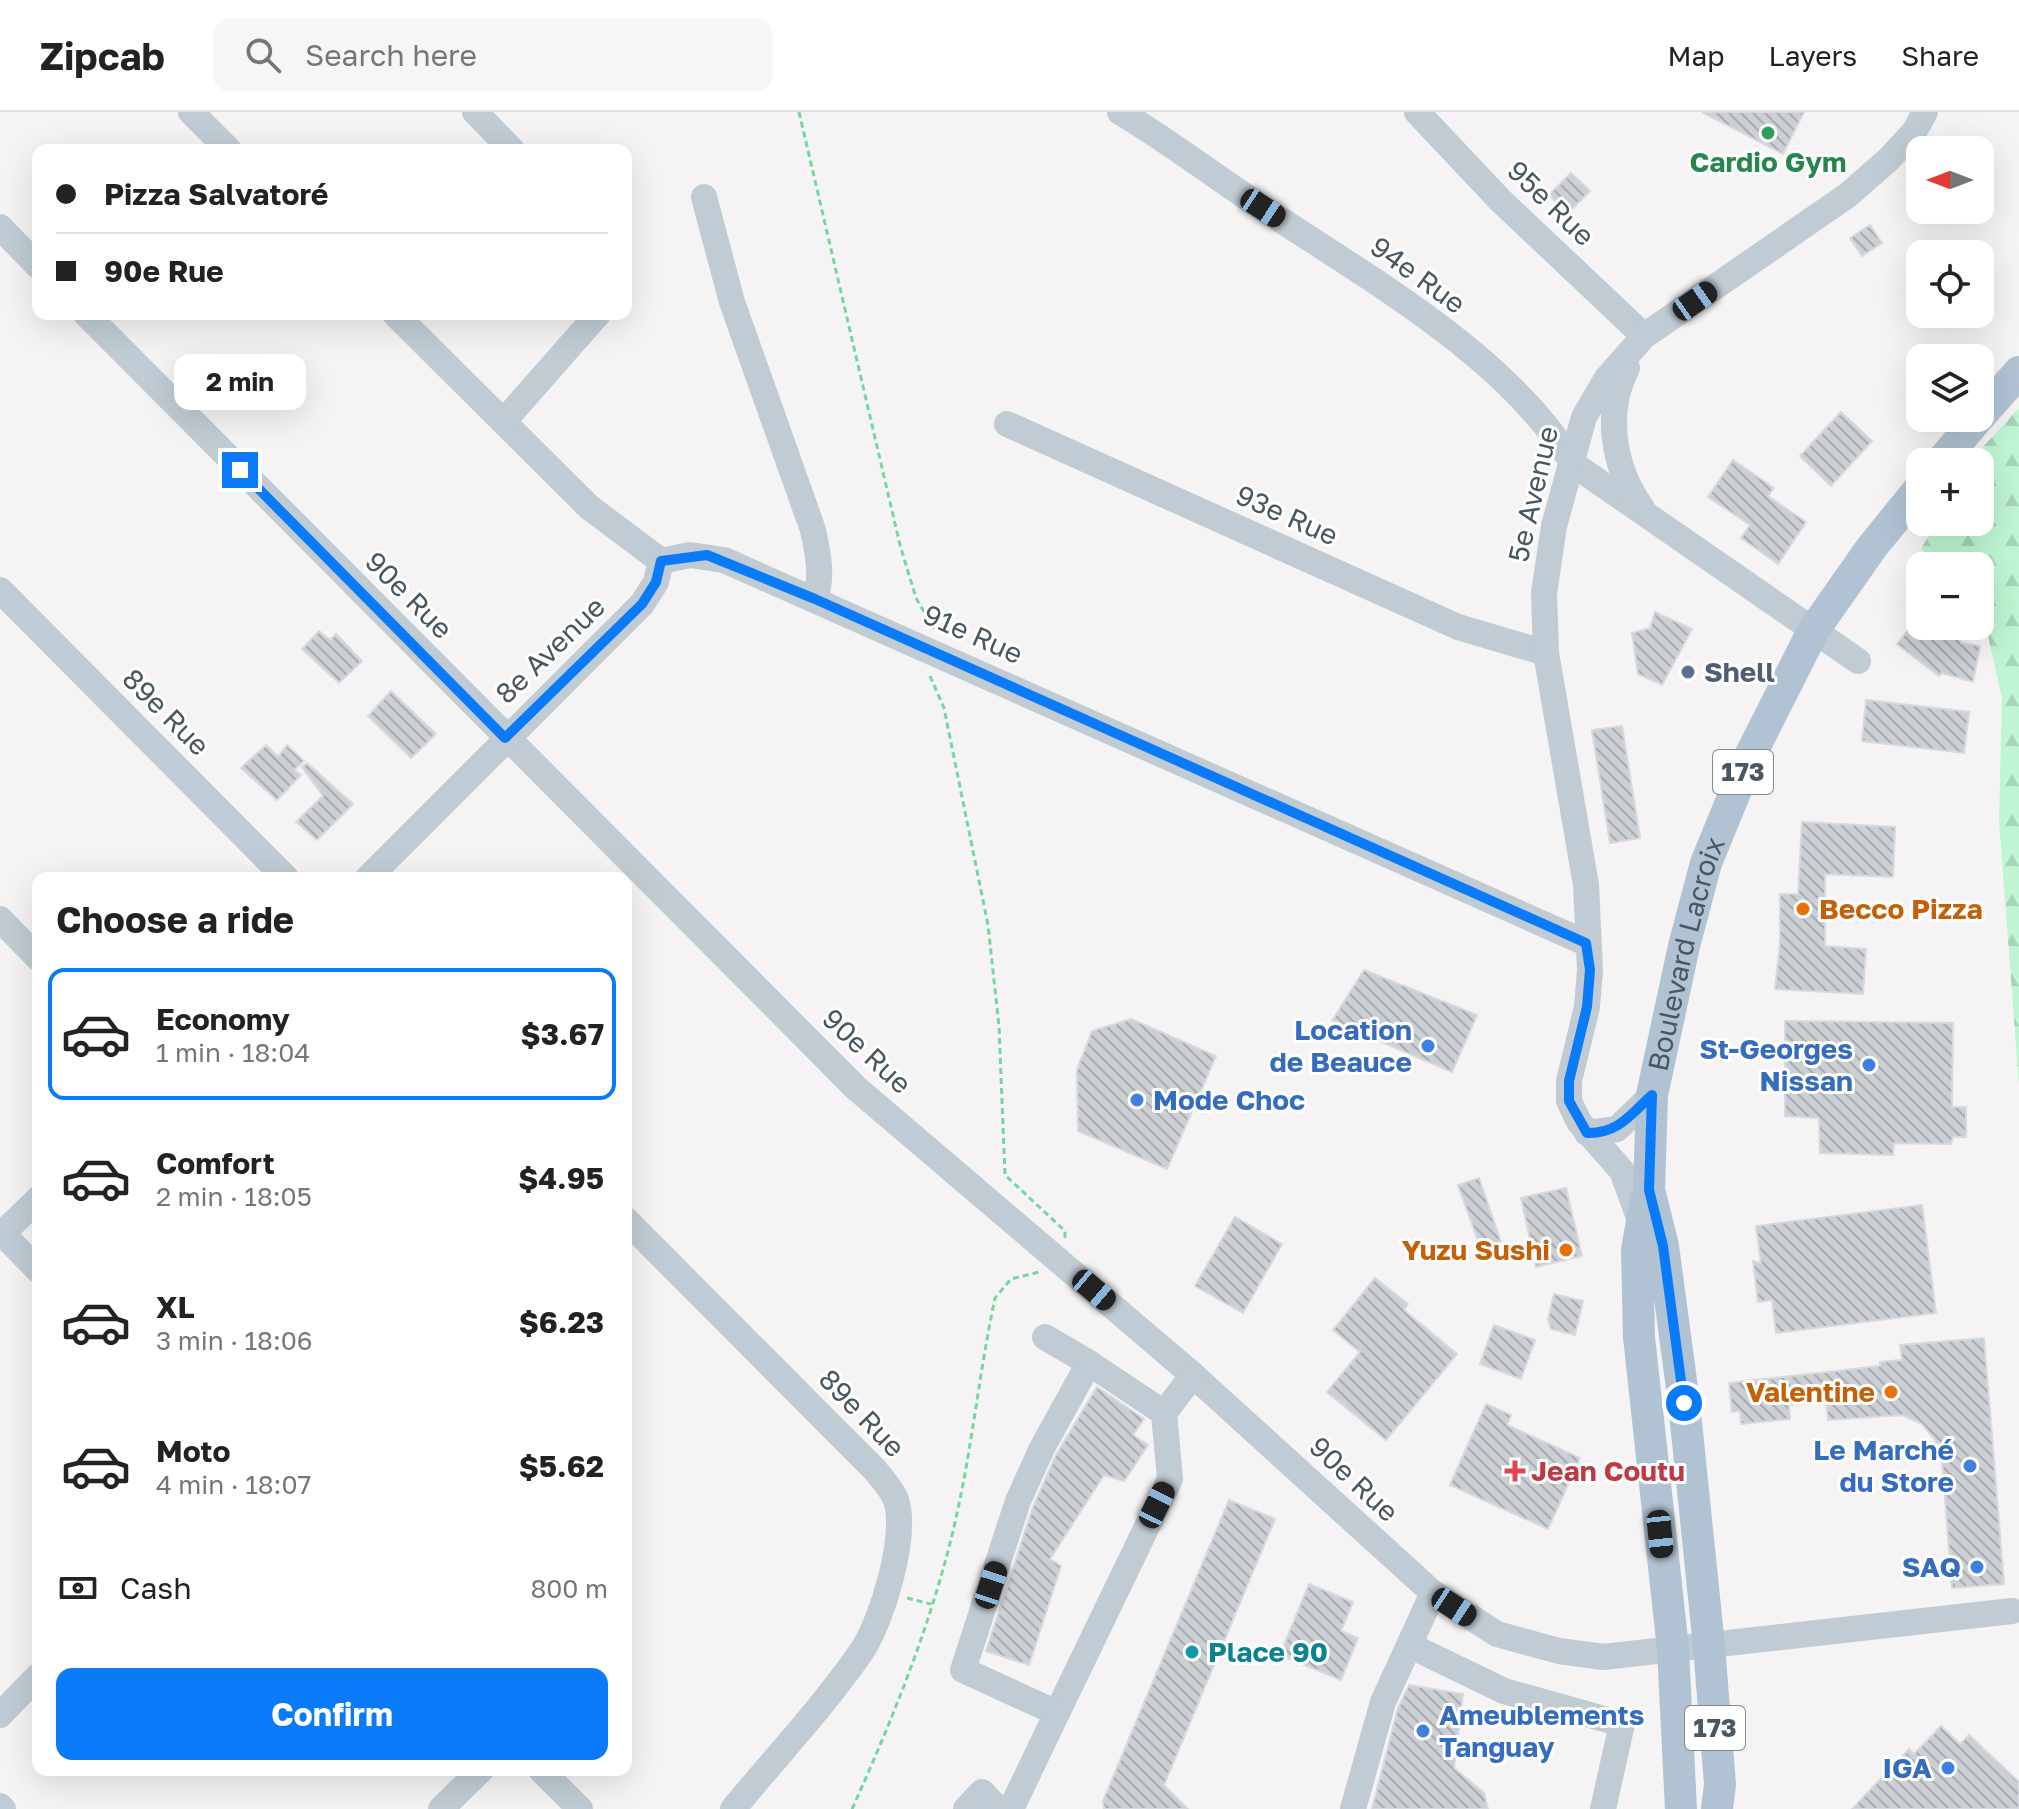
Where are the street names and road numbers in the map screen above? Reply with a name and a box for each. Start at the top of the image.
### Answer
street label: 95e Rue [1501,153,1602,252]
street label: 94e Rue [1365,229,1472,320]
street label: 5e Avenue [1501,423,1564,565]
street label: 93e Rue [1231,477,1343,552]
street label: 90e Rue [359,544,460,645]
street label: 8e Avenue [488,589,611,710]
street label: 91e Rue [918,597,1028,670]
street label: 89e Rue [116,661,217,762]
road number: 173 [1713,750,1773,794]
street label: Boulevard Lacroix [1641,832,1731,1074]
street label: 90e Rue [816,1001,919,1100]
street label: 89e Rue [813,1362,912,1463]
street label: 90e Rue [1303,1429,1406,1528]
road number: 173 [1685,1706,1745,1750]

